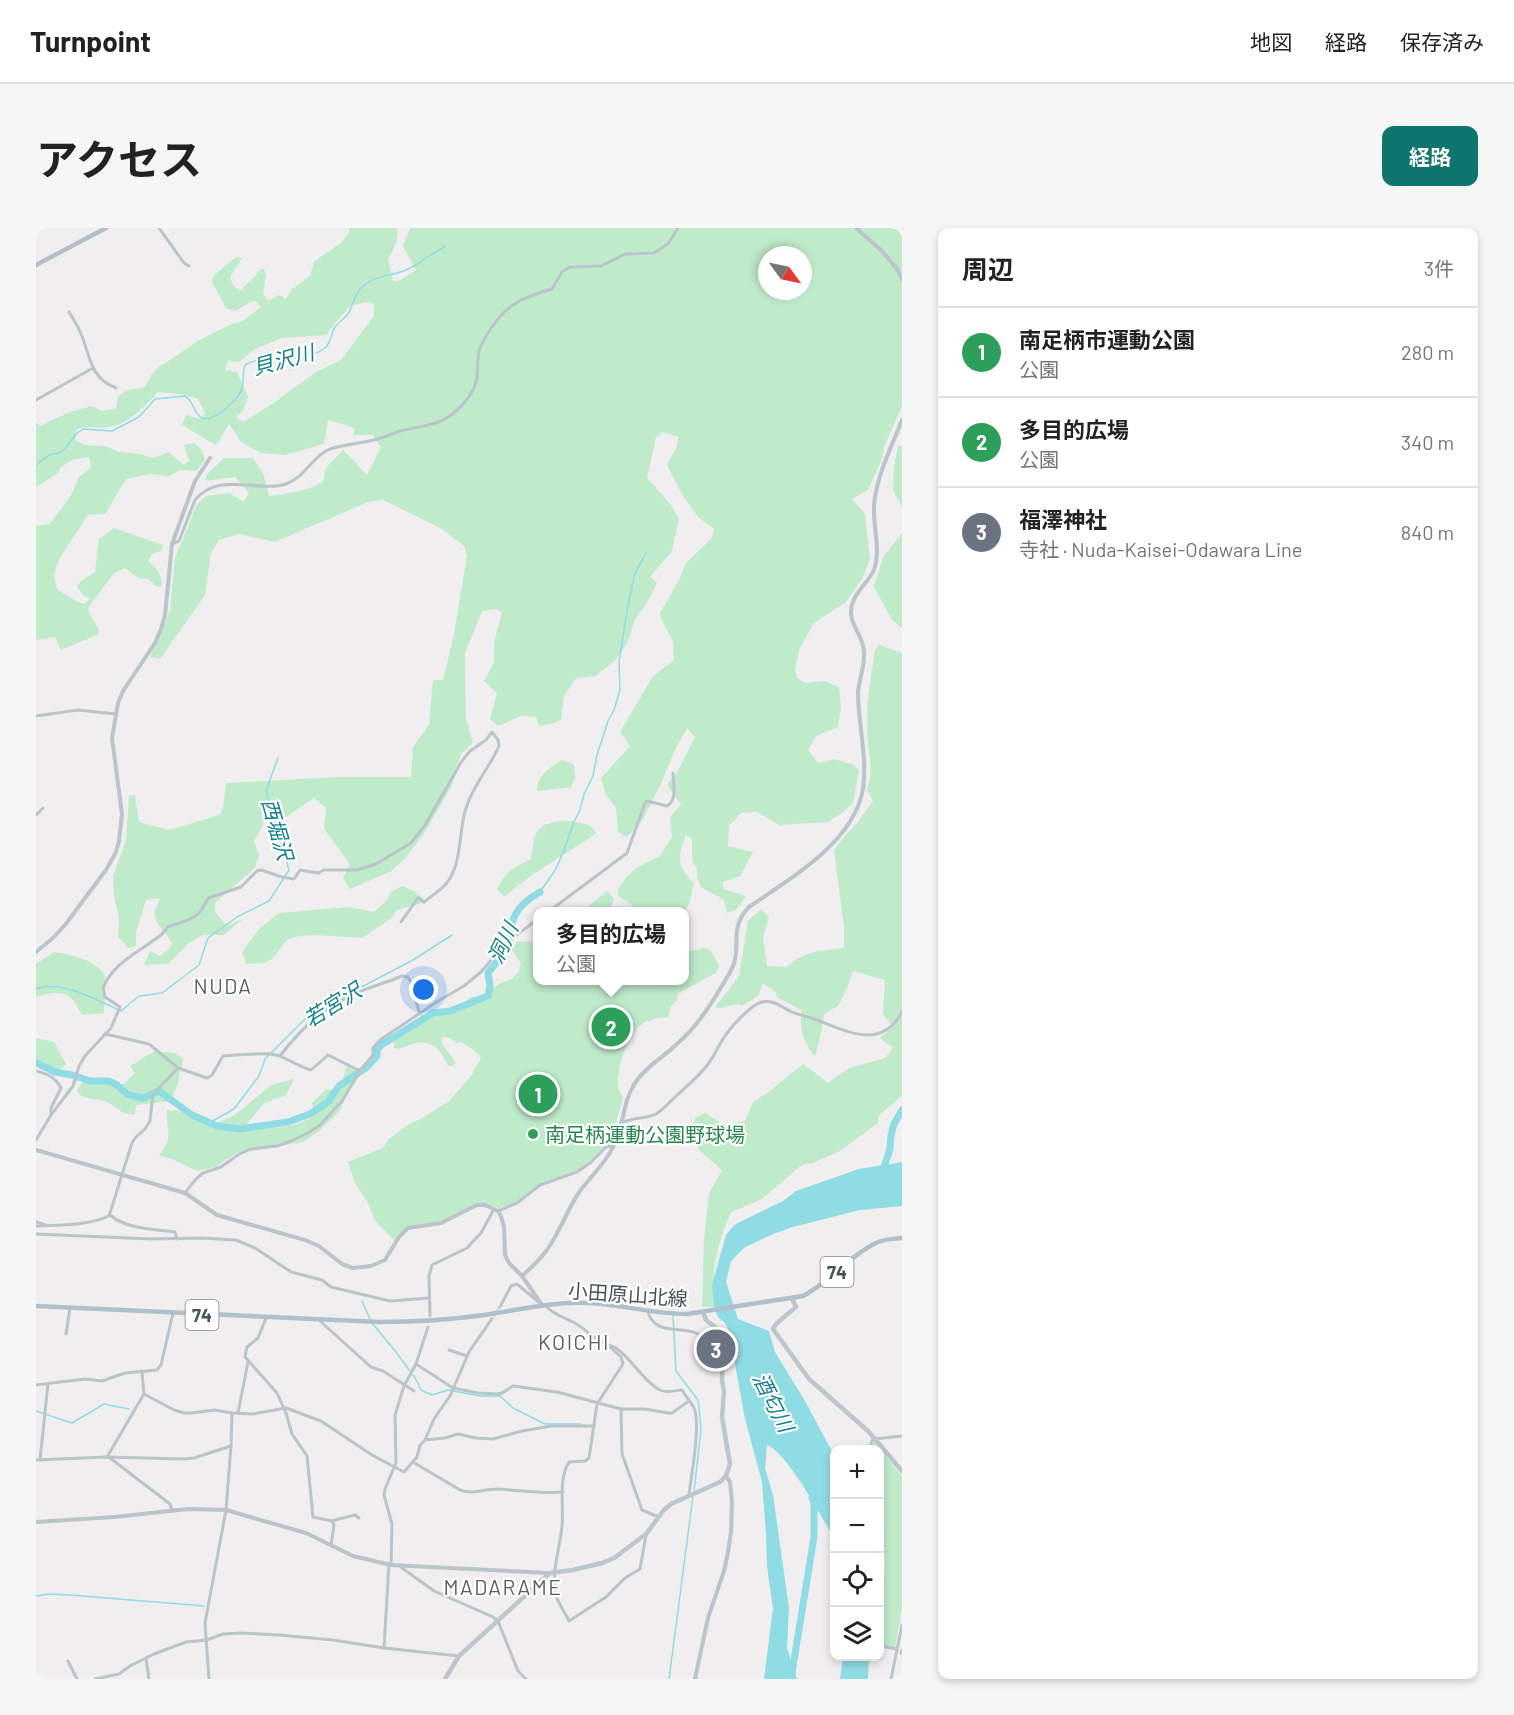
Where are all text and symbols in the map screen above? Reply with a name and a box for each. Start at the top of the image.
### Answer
text: Turnpoint [30,24,151,58]
text: 地図 [1250,29,1292,54]
text: 経路 [1325,29,1367,54]
text: 保存済み [1400,29,1484,54]
button: 経路 [1382,126,1478,186]
text: アクセス [36,133,202,183]
north arrow [758,246,812,300]
text: 周辺 [962,253,1014,284]
text: 3件 [1424,256,1454,280]
text: 南足柄市運動公園 [1019,326,1195,352]
water label: 貝沢川 [249,338,319,379]
text: 1 [978,340,985,364]
text: 280 m [1401,340,1454,364]
text: 公園 [1019,357,1059,381]
text: 多目的広場 [1019,416,1129,442]
text: 2 [976,430,987,454]
text: 340 m [1401,430,1454,454]
text: 公園 [1019,447,1059,471]
text: 福澤神社 [1019,506,1107,532]
text: 3 [976,520,987,544]
text: 840 m [1401,520,1454,544]
text: 寺社 · Nuda-Kaisei-Odawara Line [1019,537,1302,561]
water label: 西堀沢 [257,795,300,866]
popup [533,907,689,985]
water label: 洞川 [482,917,523,967]
text: 多目的広場 [556,920,666,946]
text: 公園 [556,951,596,975]
district label: NUDA [193,973,253,998]
water label: 若宮沢 [299,975,368,1031]
your location [409,975,438,1004]
pin: 2 [592,1004,630,1050]
pin: 1 [518,1072,558,1116]
place label: 南足柄運動公園野球場 [545,1122,745,1146]
marker: 南足柄運動公園野球場 [526,1127,540,1141]
road number: 74 [820,1257,854,1287]
street label: 小田原山北線 [567,1278,689,1310]
road number: 74 [186,1300,218,1330]
pin: 3 [696,1326,736,1372]
district label: KOICHI [538,1329,610,1354]
water label: 酒匂川 [749,1368,800,1438]
map controls [830,1445,884,1661]
button: + [830,1445,884,1499]
button: − [830,1499,884,1553]
button: locate [830,1553,884,1607]
district label: MADARAME [443,1574,563,1599]
button: layers [830,1607,884,1661]

